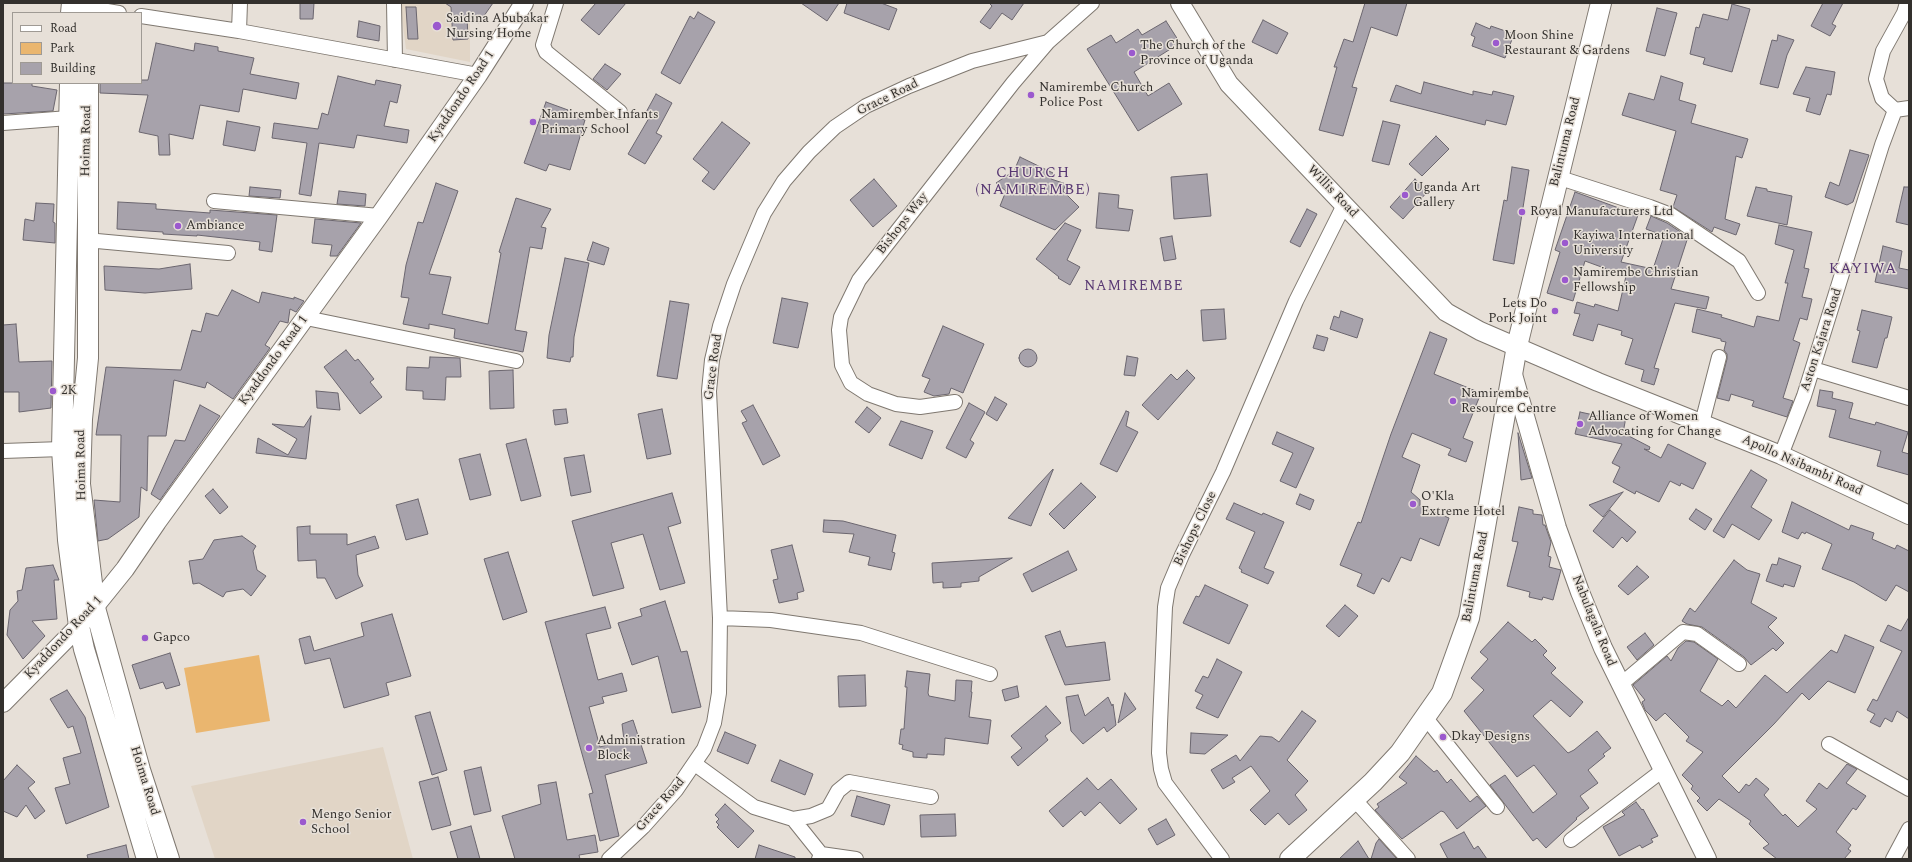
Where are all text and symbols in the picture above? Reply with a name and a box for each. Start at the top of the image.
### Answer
place label: Saidina Abubakar Nursing Home [446,11,548,42]
legend [12,12,142,84]
text: Road [50,19,77,38]
marker: Saidina Abubakar Nursing Home [431,20,443,32]
place label: Moon Shine Restaurant & Gardens [1504,28,1630,59]
place label: The Church of the Province of Uganda [1140,38,1253,69]
marker: Moon Shine Restaurant & Gardens [1491,38,1501,48]
text: Park [50,39,75,58]
street label: Kyaddondo Road 1 [426,48,498,146]
marker: The Church of the Province of Uganda [1127,48,1137,58]
text: Building [50,59,96,78]
street label: Grace Road [855,76,921,120]
place label: Namirembe Church Police Post [1039,80,1153,111]
marker: Namirembe Church Police Post [1026,90,1036,100]
street label: Balintuma Road [1547,95,1585,189]
street label: Hoima Road [79,105,95,177]
place label: Namirember Infants Primary School [541,107,659,138]
marker: Namirember Infants Primary School [528,117,538,127]
street label: Willis Road [1303,163,1361,221]
district label: CHURCH (NAMIREMBE) [975,165,1091,200]
place label: Uganda Art Gallery [1413,180,1480,211]
street label: Bishops Way [874,190,932,258]
marker: Uganda Art Gallery [1400,190,1410,200]
place label: Royal Manufacturers Ltd [1530,204,1673,220]
marker: Royal Manufacturers Ltd [1517,207,1527,217]
place label: Ambiance [186,218,245,234]
marker: Ambiance [173,221,183,231]
place label: Kayiwa International University [1573,228,1694,259]
marker: Kayiwa International University [1560,238,1570,248]
district label: KAYIWA [1829,261,1897,279]
place label: Namirembe Christian Fellowship [1573,265,1699,296]
marker: Namirembe Christian Fellowship [1560,275,1570,285]
district label: NAMIREMBE [1084,279,1184,295]
street label: Aston Kajara Road [1798,286,1846,394]
place label: Lets Do Pork Joint [1488,296,1547,327]
marker: Lets Do Pork Joint [1550,306,1560,316]
street label: Kyaddondo Road 1 [236,313,312,409]
street label: Grace Road [702,333,726,401]
place label: 2K [61,383,77,399]
marker: 2K [48,386,58,396]
place label: Namirembe Resource Centre [1461,386,1556,417]
marker: Namirembe Resource Centre [1448,396,1458,406]
place label: Alliance of Women Advocating for Change [1588,409,1721,440]
marker: Alliance of Women Advocating for Change [1575,419,1585,429]
street label: Hoima Road [74,429,90,501]
street label: Apollo Nsibambi Road [1739,432,1865,500]
street label: Bishops Close [1171,489,1221,569]
place label: O'Kla Extreme Hotel [1421,489,1505,520]
marker: O'Kla Extreme Hotel [1408,499,1418,509]
street label: Balintuma Road [1460,530,1492,624]
street label: Nabulagala Road [1568,573,1618,669]
street label: Kyaddondo Road 1 [22,593,106,683]
place label: Gapco [153,630,190,646]
marker: Gapco [140,633,150,643]
place label: Dkay Designs [1451,729,1530,745]
marker: Dkay Designs [1438,732,1448,742]
place label: Administration Block [597,733,686,764]
marker: Administration Block [584,743,594,753]
street label: Hoima Road [126,744,162,818]
street label: Grace Road [633,775,689,835]
place label: Mengo Senior School [311,807,392,838]
marker: Mengo Senior School [298,817,308,827]

